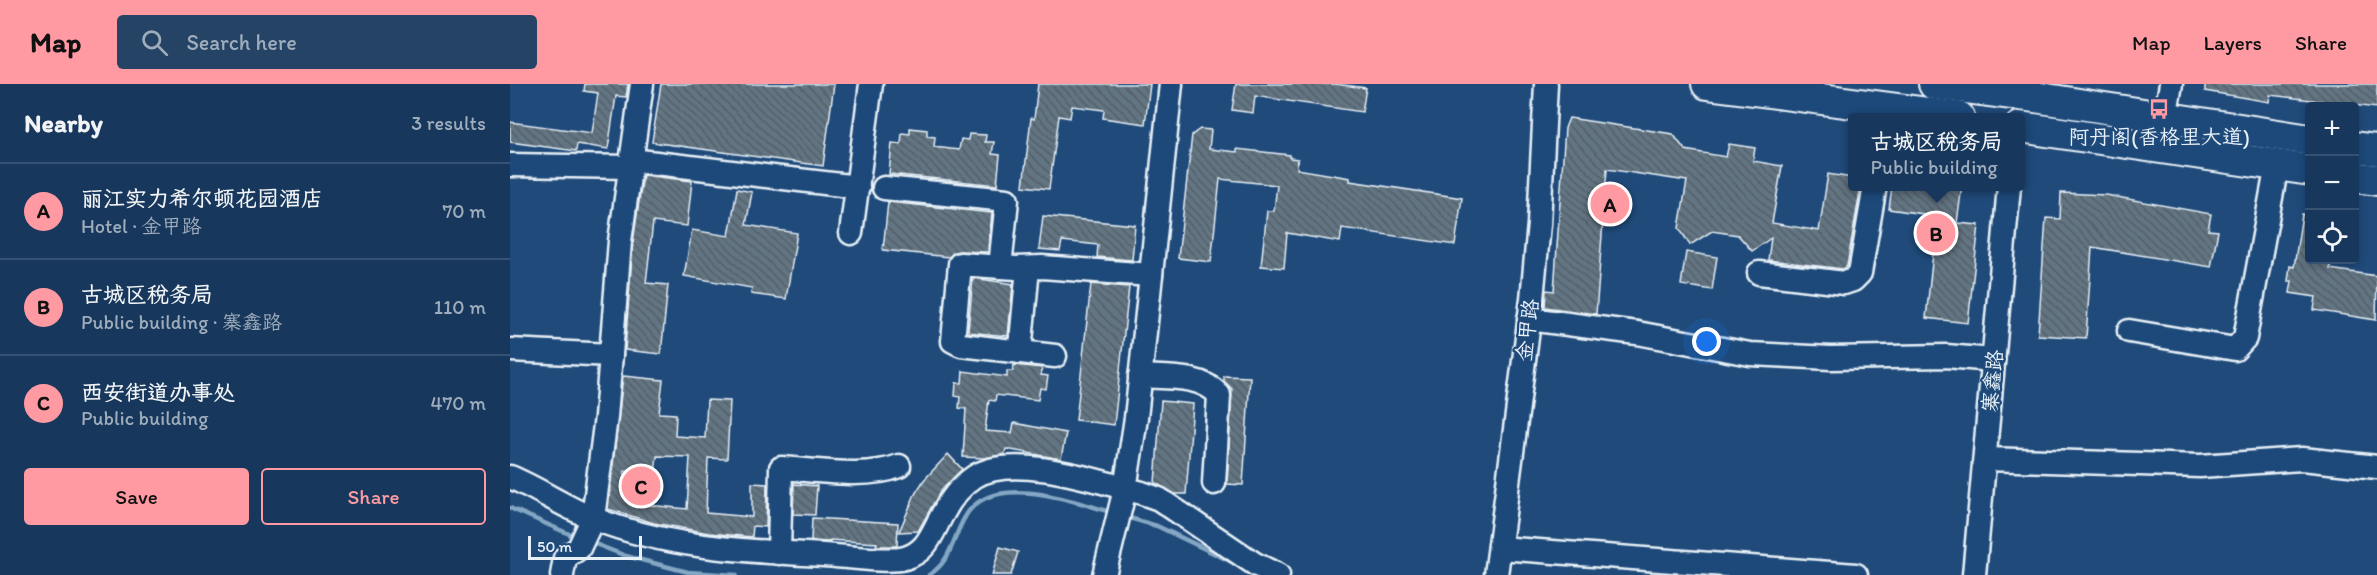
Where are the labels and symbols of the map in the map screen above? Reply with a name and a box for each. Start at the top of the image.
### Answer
bus stop icon: 阿丹阁(香格里大道) [2147,97,2171,121]
place label: 阿丹阁(香格里大道) [2068,124,2250,149]
pin: A [1590,182,1630,226]
pin: B [1916,210,1956,256]
street label: 金甲路 [1511,297,1543,363]
your location [1692,327,1721,356]
street label: 寨鑫路 [1977,349,2007,413]
pin: C [622,464,660,508]
scale bar [528,533,642,560]

